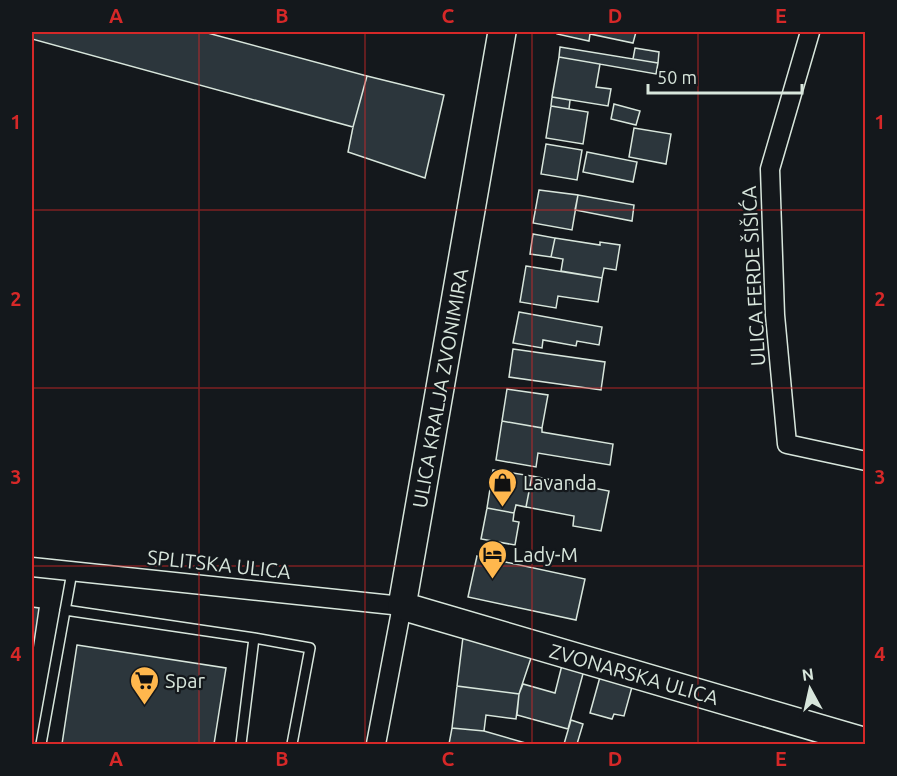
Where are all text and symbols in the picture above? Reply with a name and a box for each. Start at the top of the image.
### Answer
text: A [109,4,123,27]
text: B [275,4,289,27]
text: C [442,4,455,27]
text: D [608,4,622,27]
text: E [775,4,787,27]
scale bar [648,57,802,95]
text: 50 m [657,67,697,87]
text: 1 [10,110,22,133]
text: 1 [874,110,886,133]
street label: ULICA FERDE ŠIŠIĆA [737,185,769,367]
street label: ULICA KRALJA ZVONIMIRA [408,266,472,510]
text: 2 [10,287,22,310]
text: 2 [874,287,886,310]
text: 3 [10,465,22,488]
text: 3 [874,465,886,488]
shop icon: Lavanda [486,466,518,508]
place label: Lavanda [523,471,597,494]
hotel icon: Lady-M [476,538,508,580]
place label: Lady-M [513,543,578,566]
street label: SPLITSKA ULICA [146,545,292,583]
street label: ZVONARSKA ULICA [547,639,721,709]
text: 4 [10,642,22,665]
text: 4 [874,642,886,665]
north arrow [780,659,840,719]
supermarket icon: Spar [128,664,160,706]
text: N [801,664,815,684]
place label: Spar [165,669,205,692]
text: A [109,747,123,770]
text: B [275,747,289,770]
text: C [442,747,455,770]
text: D [608,747,622,770]
text: E [775,747,787,770]

